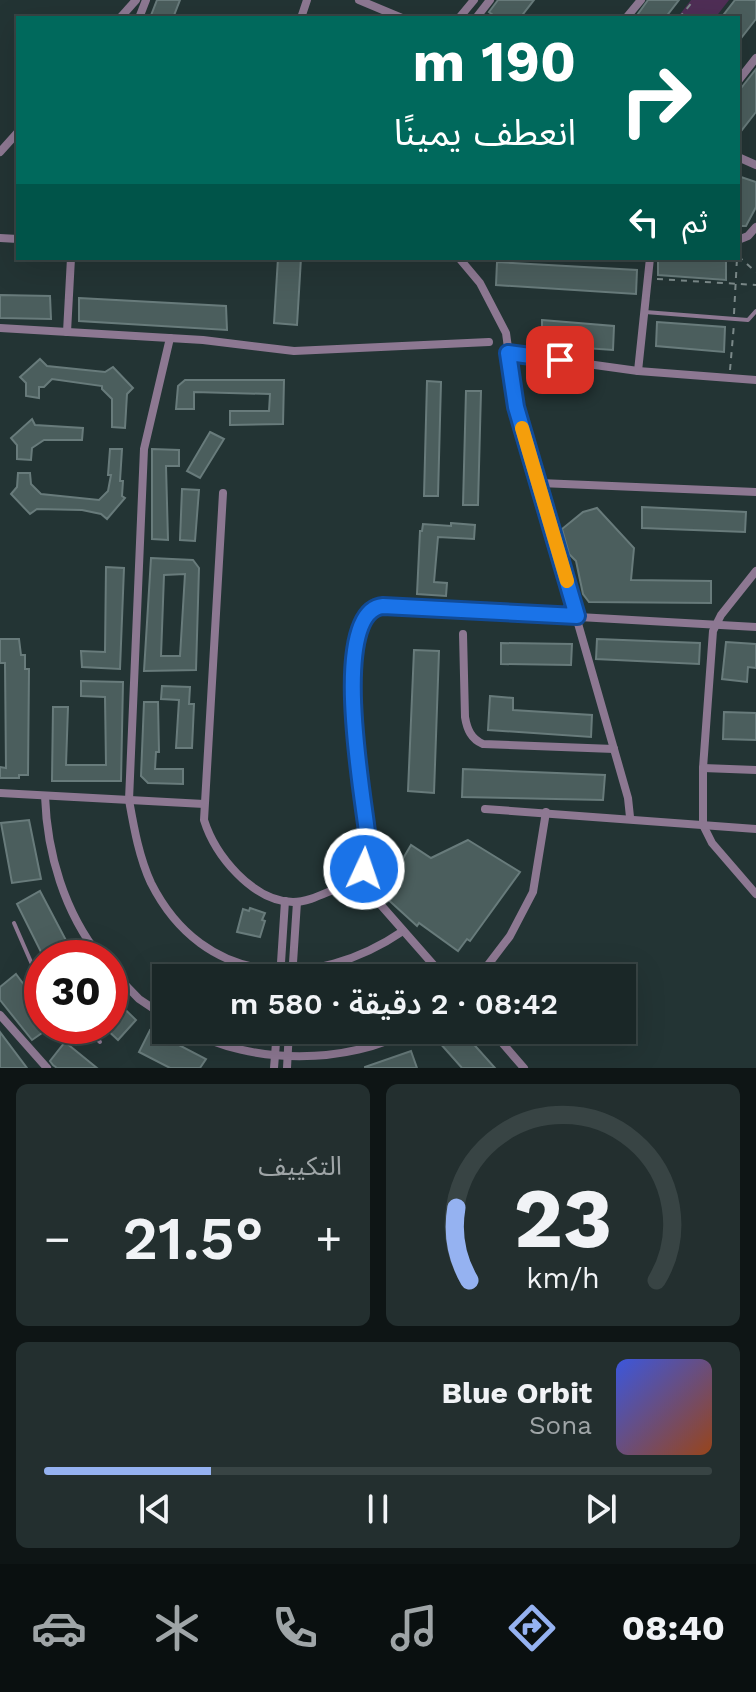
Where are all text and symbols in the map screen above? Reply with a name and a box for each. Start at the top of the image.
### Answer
text: 190 m [413,29,576,95]
icon: right [604,48,708,152]
text: انعطف يمينًا [394,112,576,154]
icon: left [622,200,666,244]
text: ثم [682,204,708,239]
pin [526,326,594,394]
icon: arrive [538,338,582,382]
position arrow [322,827,406,911]
speed limit sign: 30 [24,940,128,1044]
text: 08:42 · 2 دقيقة · 580 m [230,986,558,1021]
text: التكييف [258,1151,342,1181]
text: 23 [514,1170,612,1267]
text: 21.5° [122,1203,264,1274]
text: − [44,1213,71,1265]
text: + [315,1213,342,1265]
text: km/h [526,1261,600,1295]
text: Blue Orbit [442,1375,592,1410]
text: Sona [529,1410,592,1440]
icon: previous [133,1487,177,1531]
icon: pause [356,1487,400,1531]
icon: next [579,1487,623,1531]
icon: car [31,1600,87,1656]
icon: climate [149,1600,205,1656]
icon: phone [267,1600,323,1656]
icon: music [386,1600,442,1656]
icon: directions [504,1600,560,1656]
text: 08:40 [622,1607,725,1649]

